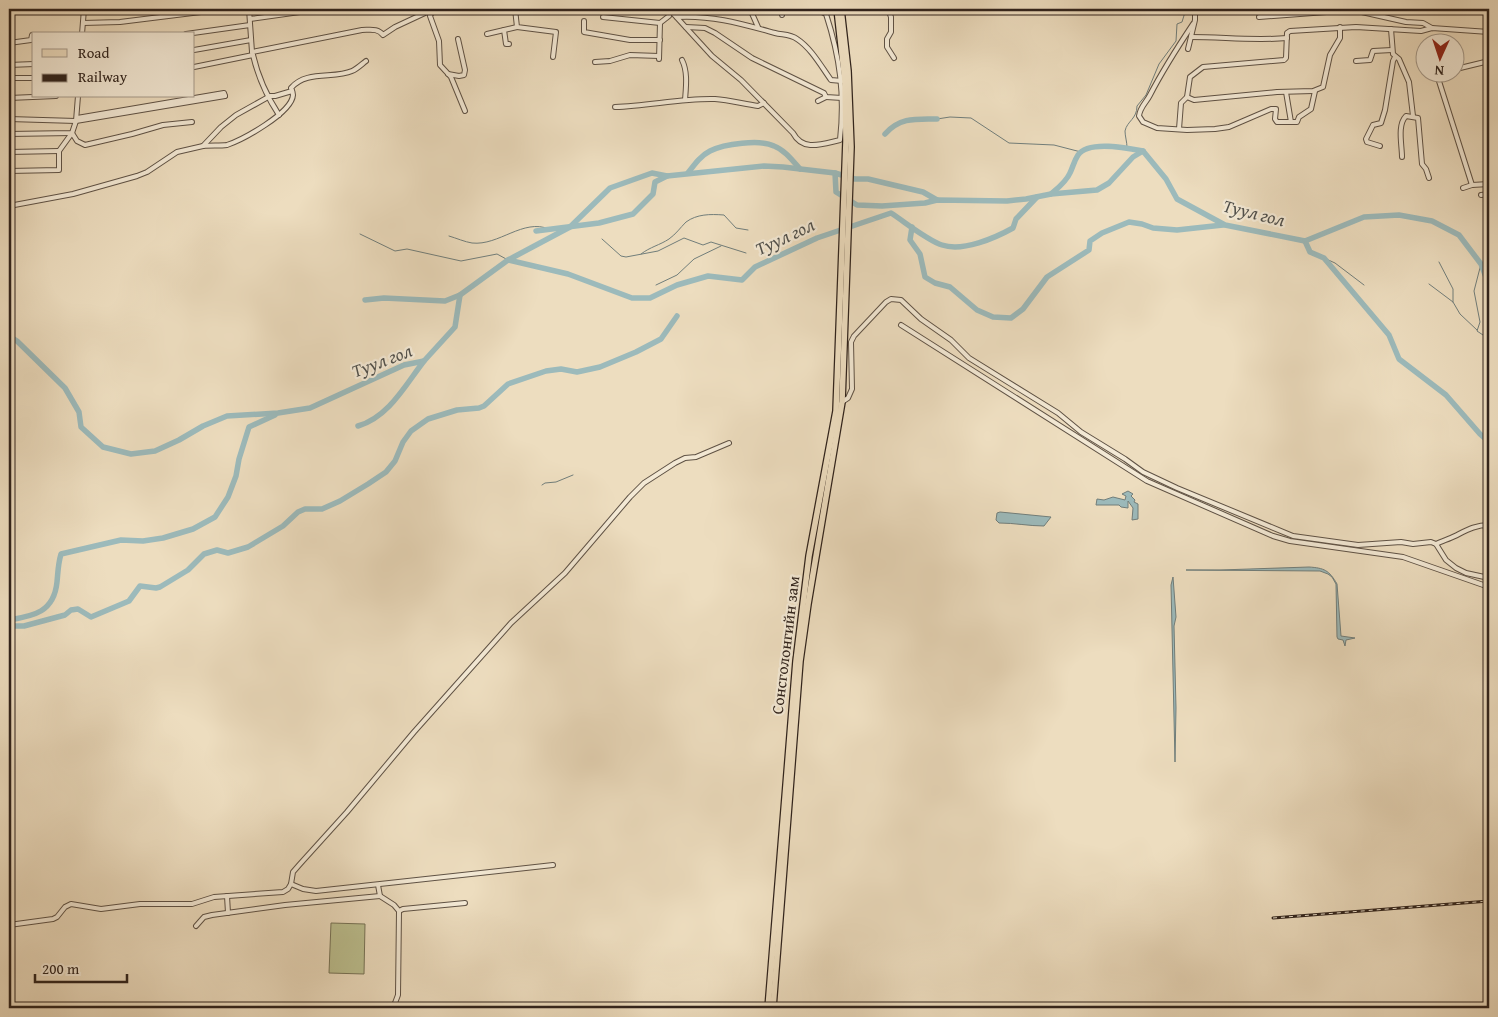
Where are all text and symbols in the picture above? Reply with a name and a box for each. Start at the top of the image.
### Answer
legend [32,32,195,98]
north arrow [1416,32,1466,82]
text: Road [78,42,109,63]
text: N [1433,61,1445,81]
text: Railway [78,66,128,87]
water label: Туул гол [1220,192,1289,233]
water label: Туул гол [751,211,820,262]
water label: Туул гол [348,336,417,384]
street label: Сонсголонгийн зам [765,575,805,715]
scale bar [35,952,128,984]
text: 200 m [42,958,80,979]

